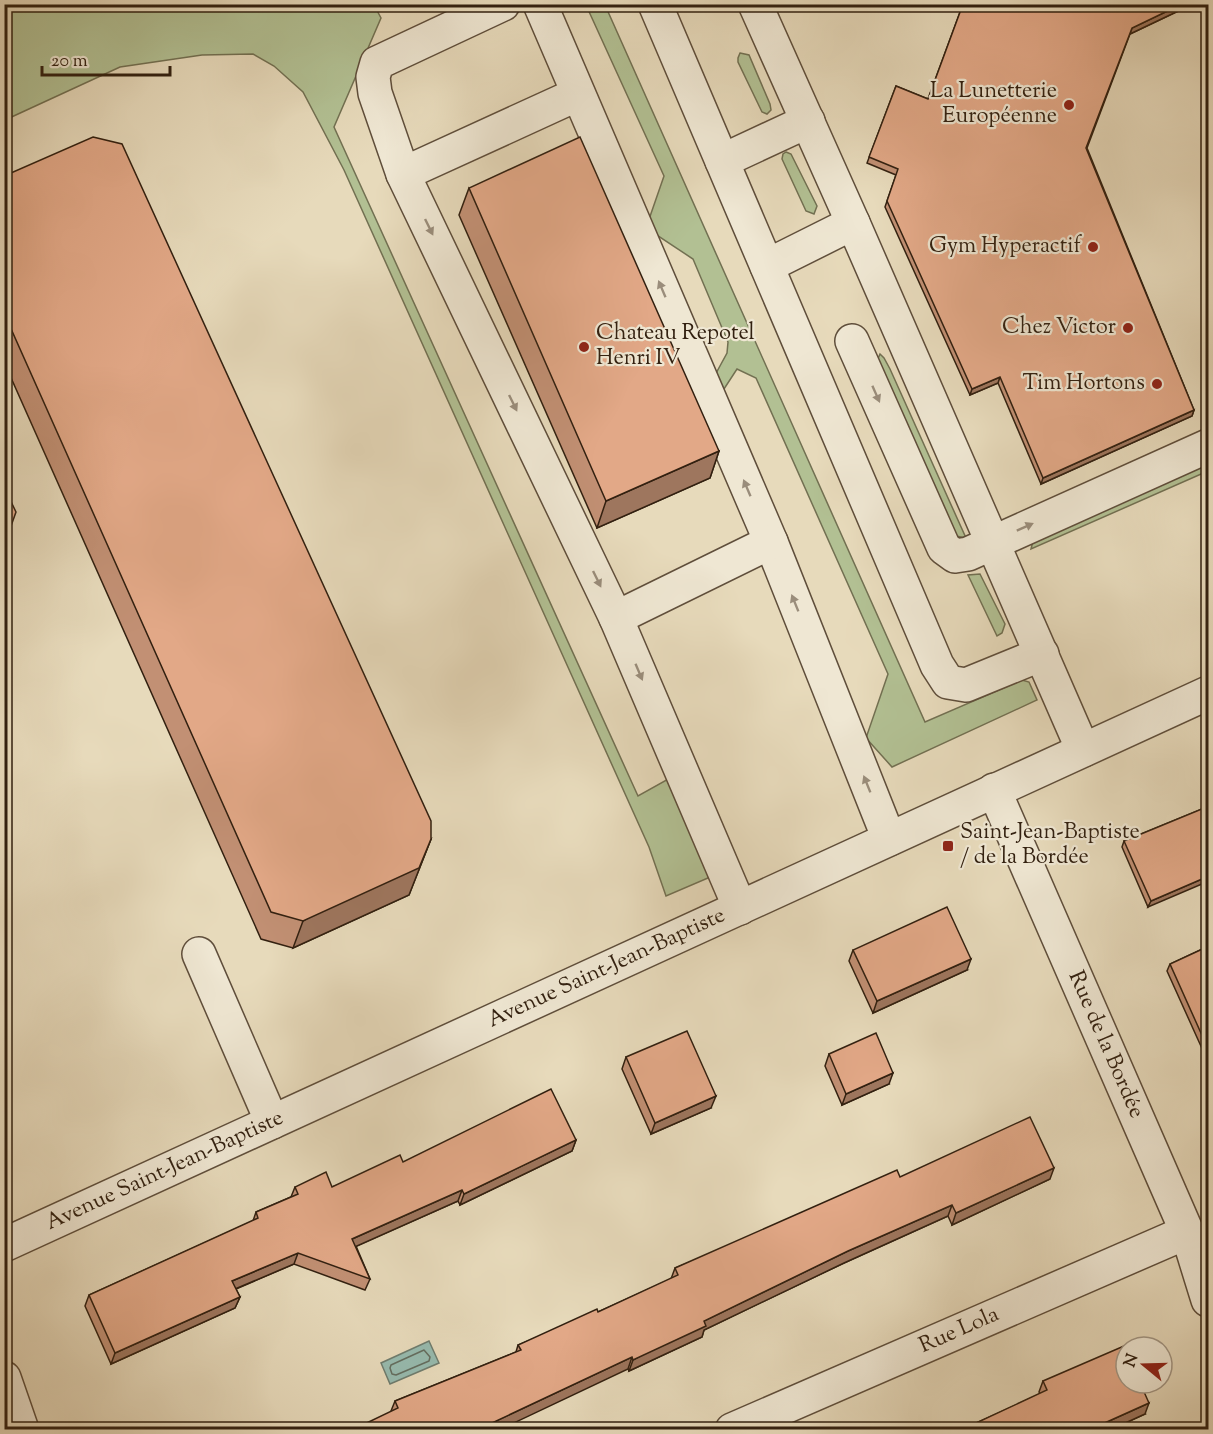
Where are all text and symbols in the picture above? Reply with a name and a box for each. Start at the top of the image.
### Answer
scale bar [42,39,170,77]
text: 20 m [51,49,88,75]
place label: La Lunetterie Européenne [930,76,1057,133]
marker: La Lunetterie Européenne [1062,98,1076,112]
one-way arrow [424,219,433,236]
place label: Gym Hyperactif [929,231,1082,263]
marker: Gym Hyperactif [1086,240,1100,254]
one-way arrow [657,280,667,298]
place label: Chez Victor [1002,312,1116,344]
place label: Chateau Repotel Henri IV [596,318,755,375]
marker: Chez Victor [1121,321,1135,335]
marker: Chateau Repotel Henri IV [577,340,591,354]
place label: Tim Hortons [1023,368,1145,400]
marker: Tim Hortons [1150,377,1164,391]
one-way arrow [871,386,881,404]
one-way arrow [508,394,517,411]
one-way arrow [743,479,752,496]
one-way arrow [1016,522,1034,531]
one-way arrow [593,570,602,587]
one-way arrow [790,594,799,612]
one-way arrow [635,663,644,681]
one-way arrow [862,775,872,793]
place label: Saint-Jean-Baptiste / de la Bordée [960,817,1140,874]
marker: Saint-Jean-Baptiste / de la Bordée [941,839,955,853]
street label: Avenue Saint-Jean-Baptiste [483,900,731,1037]
street label: Rue de la Bordée [1059,966,1152,1124]
street label: Avenue Saint-Jean-Baptiste [41,1103,289,1240]
street label: Rue Lola [914,1300,1004,1363]
north arrow [1114,1335,1174,1395]
text: N [1119,1351,1145,1371]

